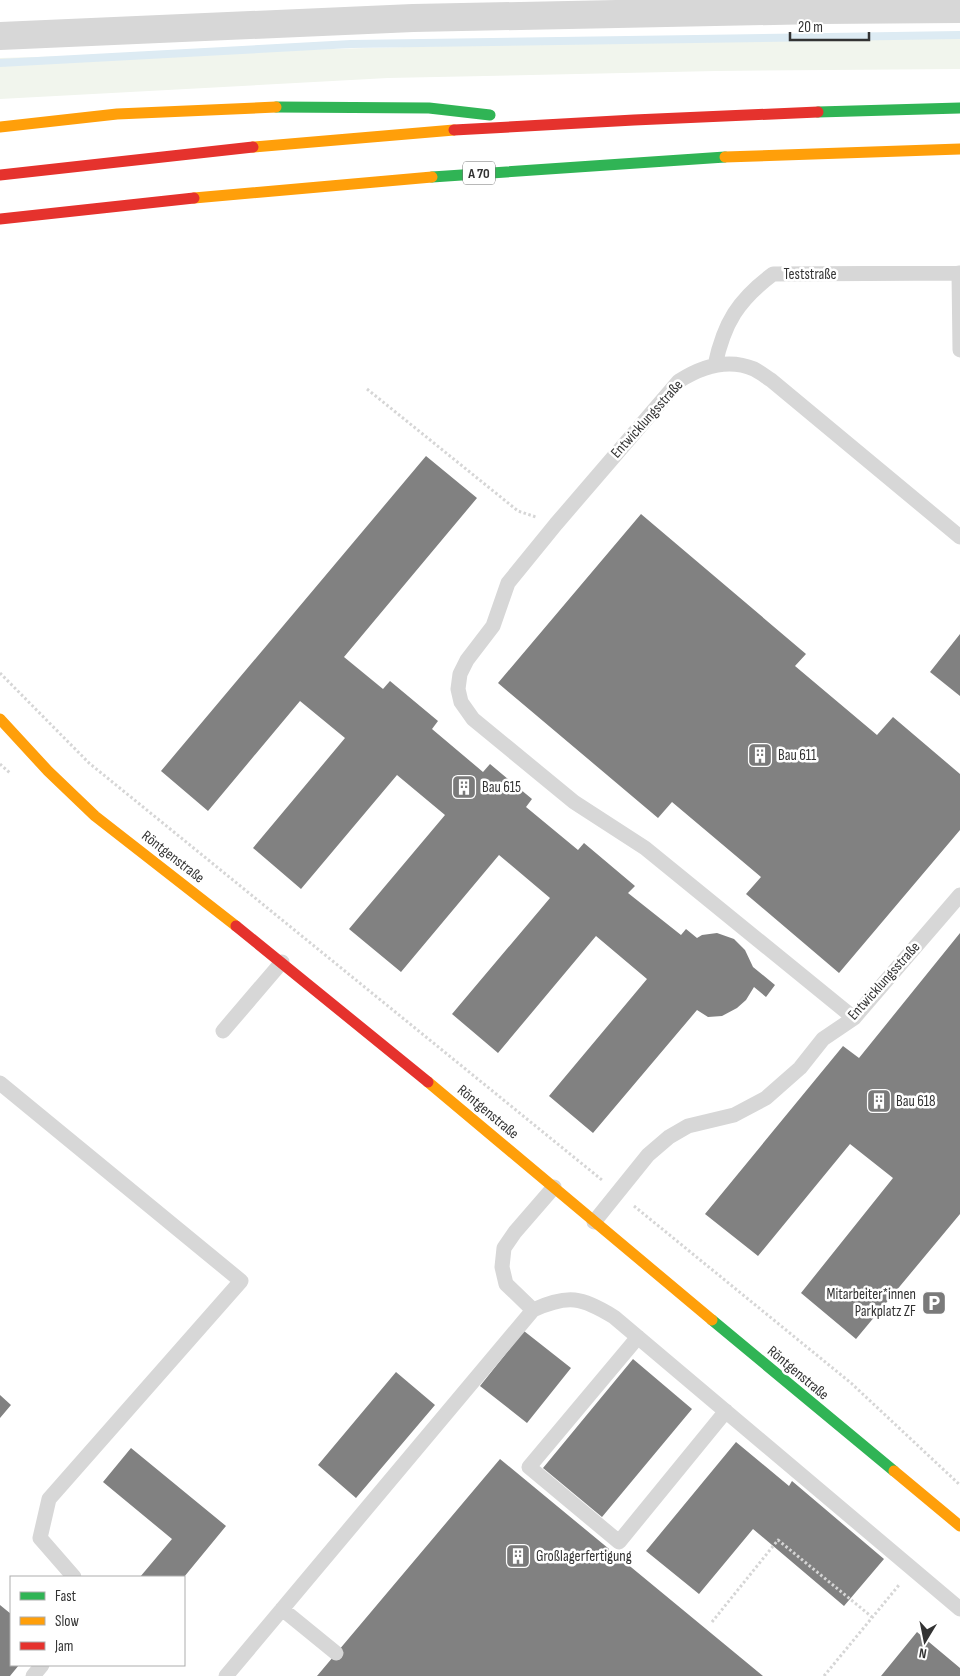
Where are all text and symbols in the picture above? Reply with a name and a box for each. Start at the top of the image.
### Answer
scale bar [790,10,869,42]
text: 20 m [798,18,823,37]
road number: A 70 [463,162,495,184]
street label: Teststraße [783,265,837,284]
street label: Entwicklungsstraße [607,376,687,462]
building icon: Bau 611 [747,742,773,768]
place label: Bau 611 [778,746,817,765]
building icon: Bau 615 [451,774,477,800]
place label: Bau 615 [482,778,521,797]
street label: Röntgenstraße [138,827,208,887]
street label: Entwicklungsstraße [844,938,924,1024]
street label: Röntgenstraße [453,1081,523,1143]
building icon: Bau 618 [866,1088,892,1114]
place label: Bau 618 [896,1092,936,1111]
place label: Mitarbeiter*innen Parkplatz ZF [827,1285,916,1321]
parking icon: Mitarbeiter*innen Parkplatz ZF [921,1290,947,1316]
street label: Röntgenstraße [763,1342,833,1404]
building icon: Großlagerfertigung [505,1543,531,1569]
place label: Großlagerfertigung [536,1547,632,1566]
legend [10,1576,185,1666]
text: Fast [55,1587,77,1606]
text: Slow [55,1612,79,1631]
north arrow [900,1616,950,1666]
text: Jam [54,1637,73,1656]
text: N [918,1644,928,1662]

